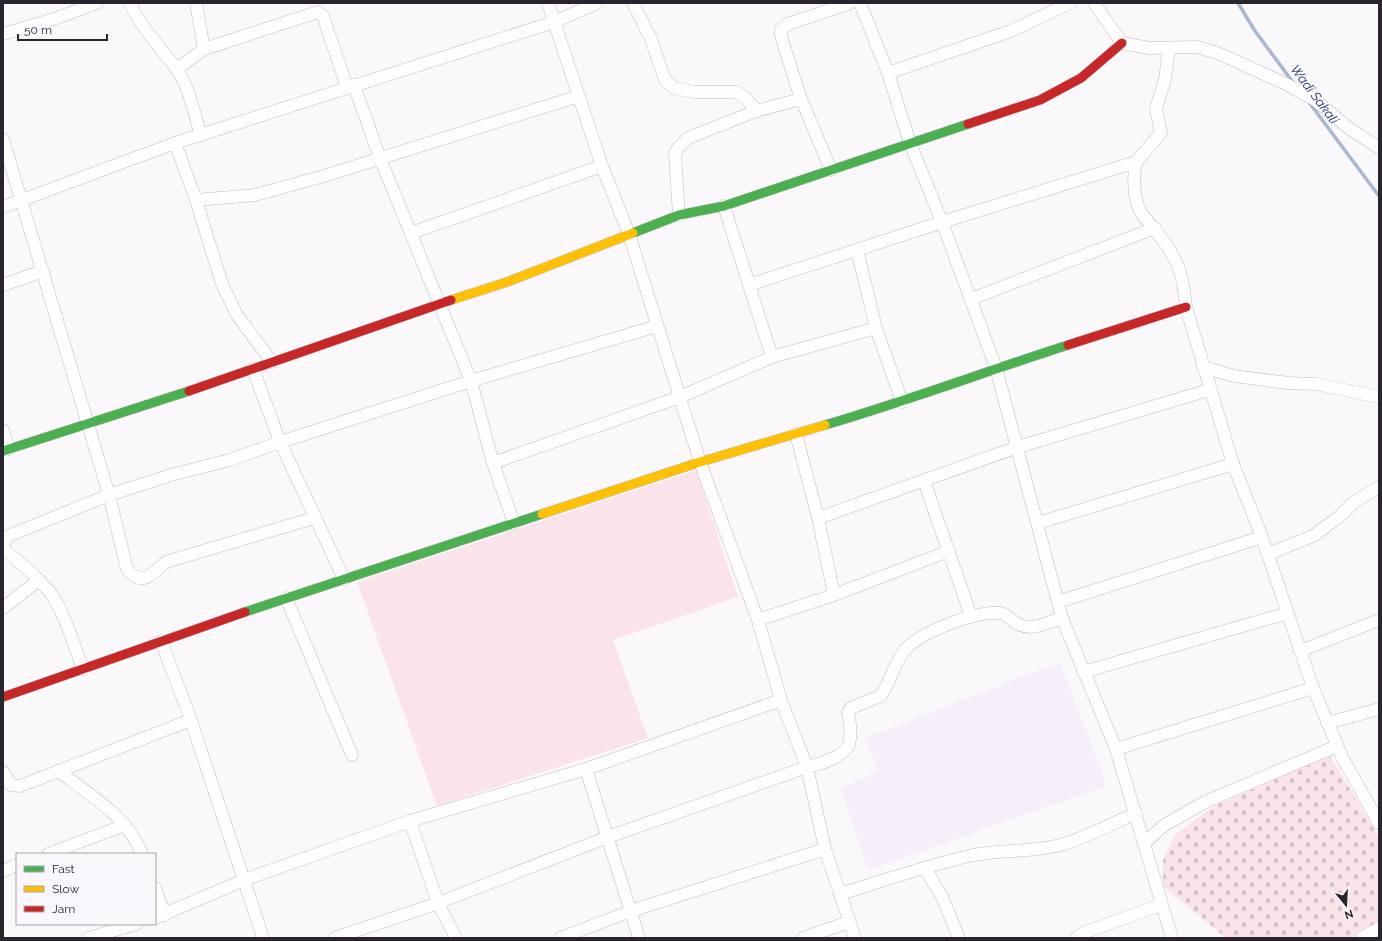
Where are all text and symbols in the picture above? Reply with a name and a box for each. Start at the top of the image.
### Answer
scale bar [18,16,107,42]
text: 50 m [24,23,52,37]
water label: Wadi Sakali [1288,62,1342,128]
legend [16,853,156,925]
text: Fast [52,862,75,876]
text: Slow [52,882,79,896]
north arrow [1326,885,1366,925]
text: Jam [52,902,75,916]
text: N [1343,907,1355,922]

